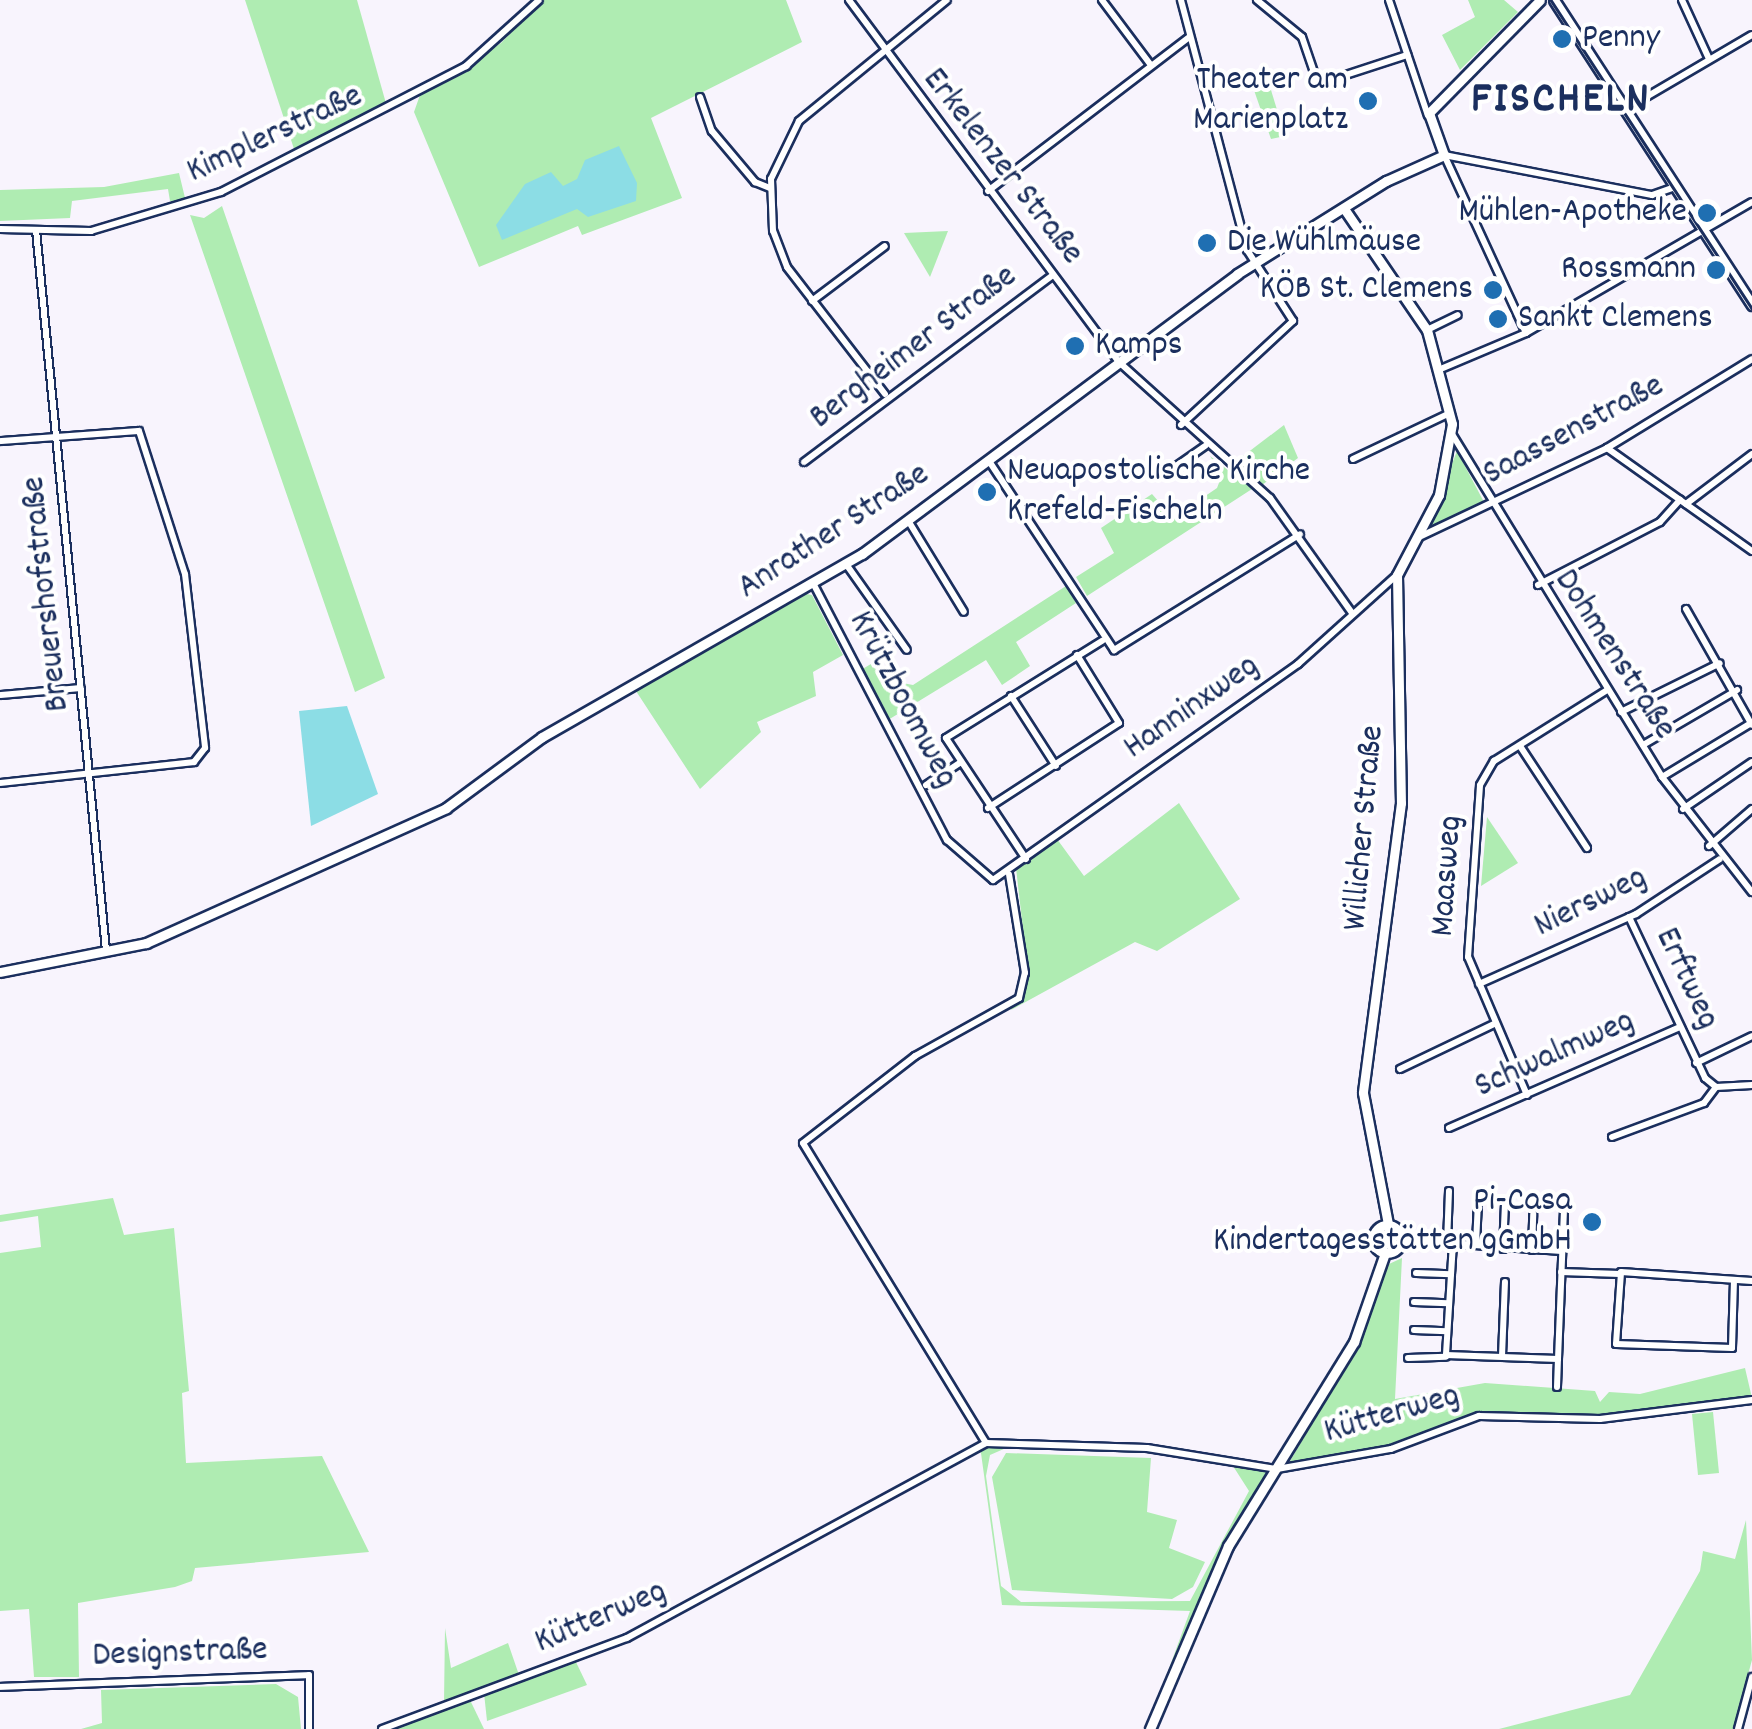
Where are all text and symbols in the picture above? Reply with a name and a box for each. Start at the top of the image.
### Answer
place label: Penny [1582,18,1660,60]
marker: Penny [1551,28,1573,50]
street label: Erkelenzer Straße [912,60,1092,274]
place label: Theater am Marienplatz [1193,60,1348,142]
district label: FISCHELN [1471,75,1651,129]
street label: Kimplerstraße [181,76,369,194]
marker: Theater am Marienplatz [1357,90,1379,112]
place label: Mühlen-Apotheke [1459,192,1687,234]
marker: Mühlen-Apotheke [1696,202,1718,224]
place label: Die Wühlmäuse [1227,222,1421,264]
marker: Die Wühlmäuse [1196,232,1218,254]
place label: Rossmann [1561,249,1696,291]
street label: Bergheimer Straße [802,256,1026,440]
marker: Rossmann [1705,259,1727,281]
place label: KÖB St. Clemens [1260,269,1473,311]
marker: KÖB St. Clemens [1482,279,1504,301]
place label: Sankt Clemens [1518,298,1713,340]
marker: Sankt Clemens [1487,308,1509,330]
place label: Kamps [1095,325,1182,367]
marker: Kamps [1064,335,1086,357]
street label: Saassenstraße [1477,366,1671,496]
place label: Neuapostolische Kirche Krefeld-Fischeln [1007,451,1310,533]
street label: Anrather Straße [730,455,938,609]
street label: Breuershofstraße [14,474,80,714]
marker: Neuapostolische Kirche Krefeld-Fischeln [976,481,998,503]
street label: Dohmenstraße [1543,562,1685,748]
street label: Krützboomweg [838,604,966,796]
street label: Hanninxweg [1116,646,1268,770]
street label: Willicher Straße [1335,724,1395,932]
street label: Maasweg [1423,814,1473,938]
street label: Niersweg [1528,858,1654,948]
street label: Erftweg [1644,921,1728,1037]
street label: Schwalmweg [1469,1001,1641,1109]
place label: Pi-Casa Kindertagesstätten gGmbH [1213,1181,1572,1263]
marker: Pi-Casa Kindertagesstätten gGmbH [1581,1211,1603,1233]
street label: Kütterweg [1320,1376,1464,1454]
street label: Kütterweg [529,1572,673,1664]
street label: Designstraße [92,1630,268,1678]

